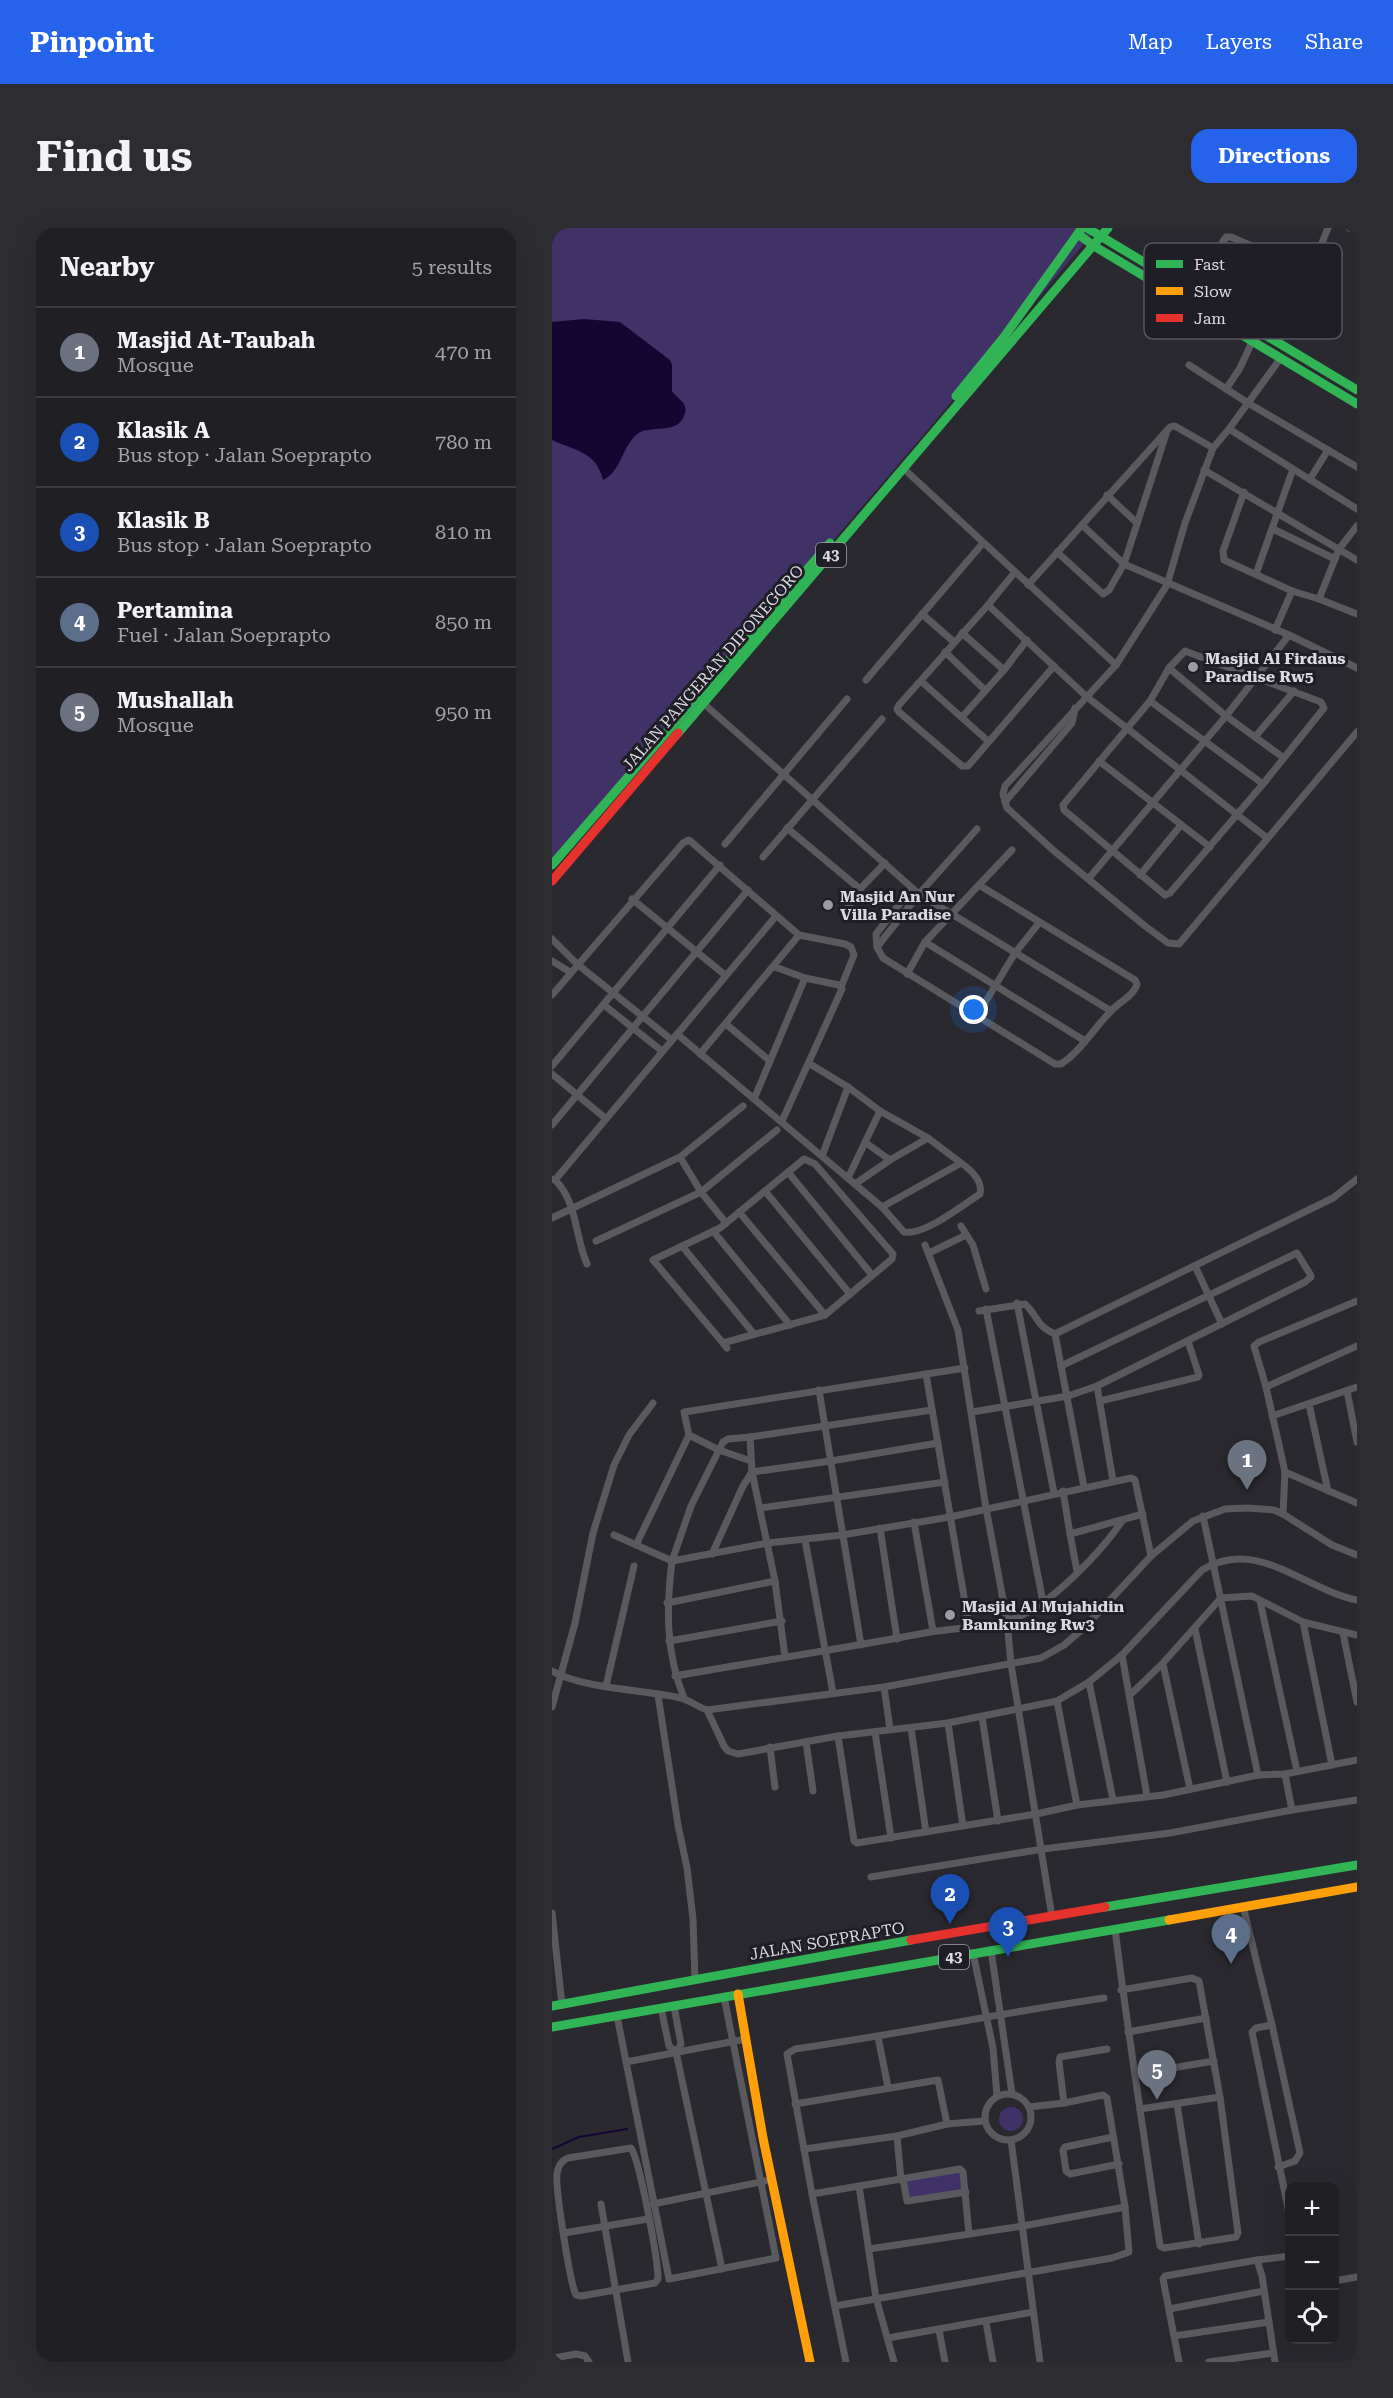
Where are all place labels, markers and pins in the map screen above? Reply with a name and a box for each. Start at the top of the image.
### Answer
place label: Masjid Al Firdaus Paradise Rw5 [1205,649,1346,686]
marker: Masjid Al Firdaus Paradise Rw5 [1186,660,1200,674]
place label: Masjid An Nur Villa Paradise [840,887,955,924]
marker: Masjid An Nur Villa Paradise [821,898,835,912]
pin: 1 [1228,1440,1266,1490]
place label: Masjid Al Mujahidin Bamkuning Rw3 [962,1597,1125,1634]
marker: Masjid Al Mujahidin Bamkuning Rw3 [943,1608,957,1622]
pin: 2 [930,1874,970,1924]
pin: 3 [988,1908,1028,1957]
pin: 4 [1212,1914,1250,1964]
pin: 5 [1138,2050,1176,2100]

